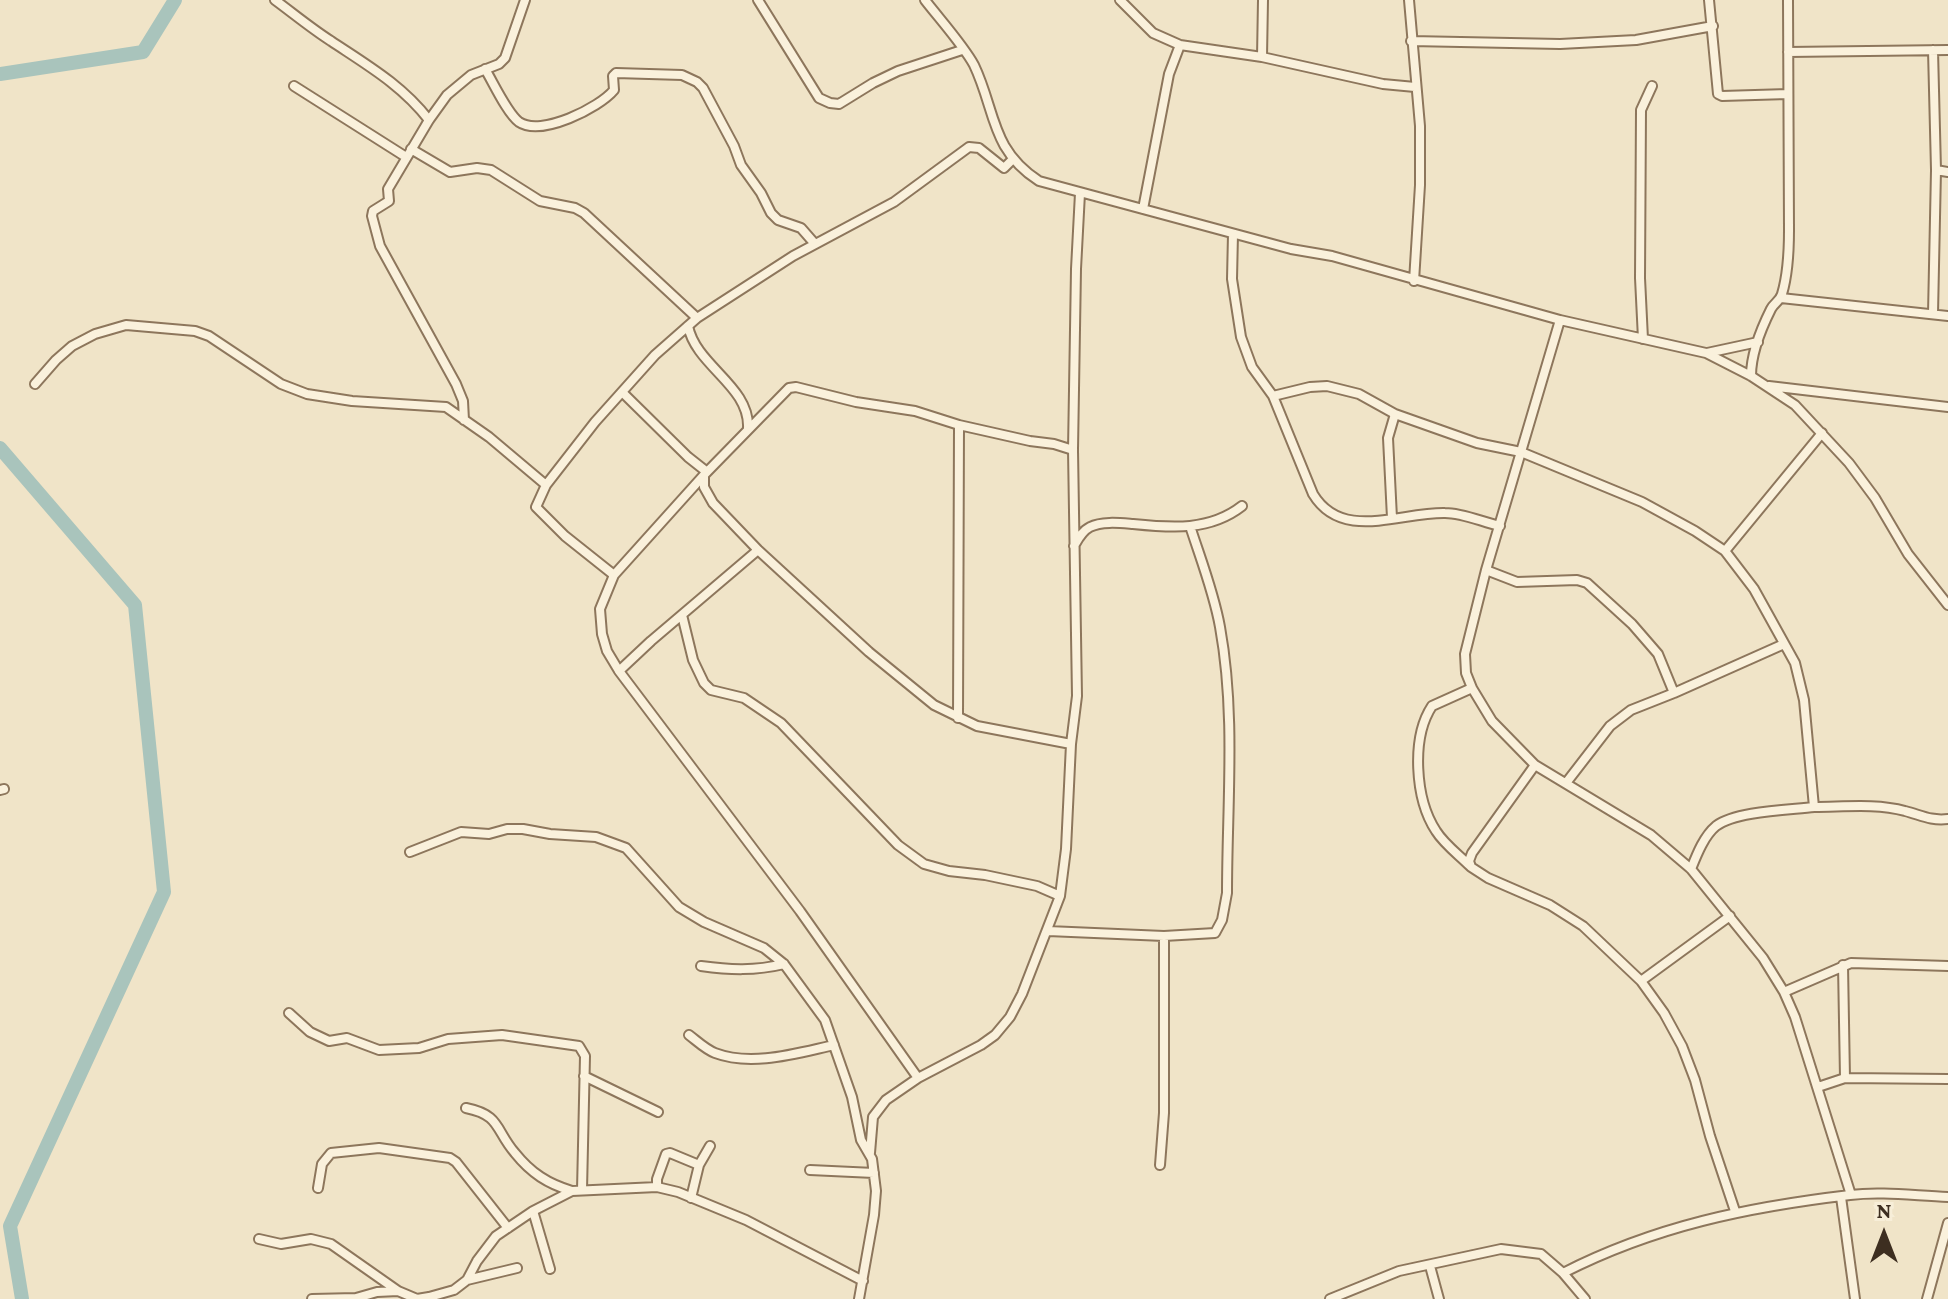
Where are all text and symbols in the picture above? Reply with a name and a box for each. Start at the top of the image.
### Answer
north arrow [1844,1195,1924,1275]
text: N [1877,1198,1892,1223]

